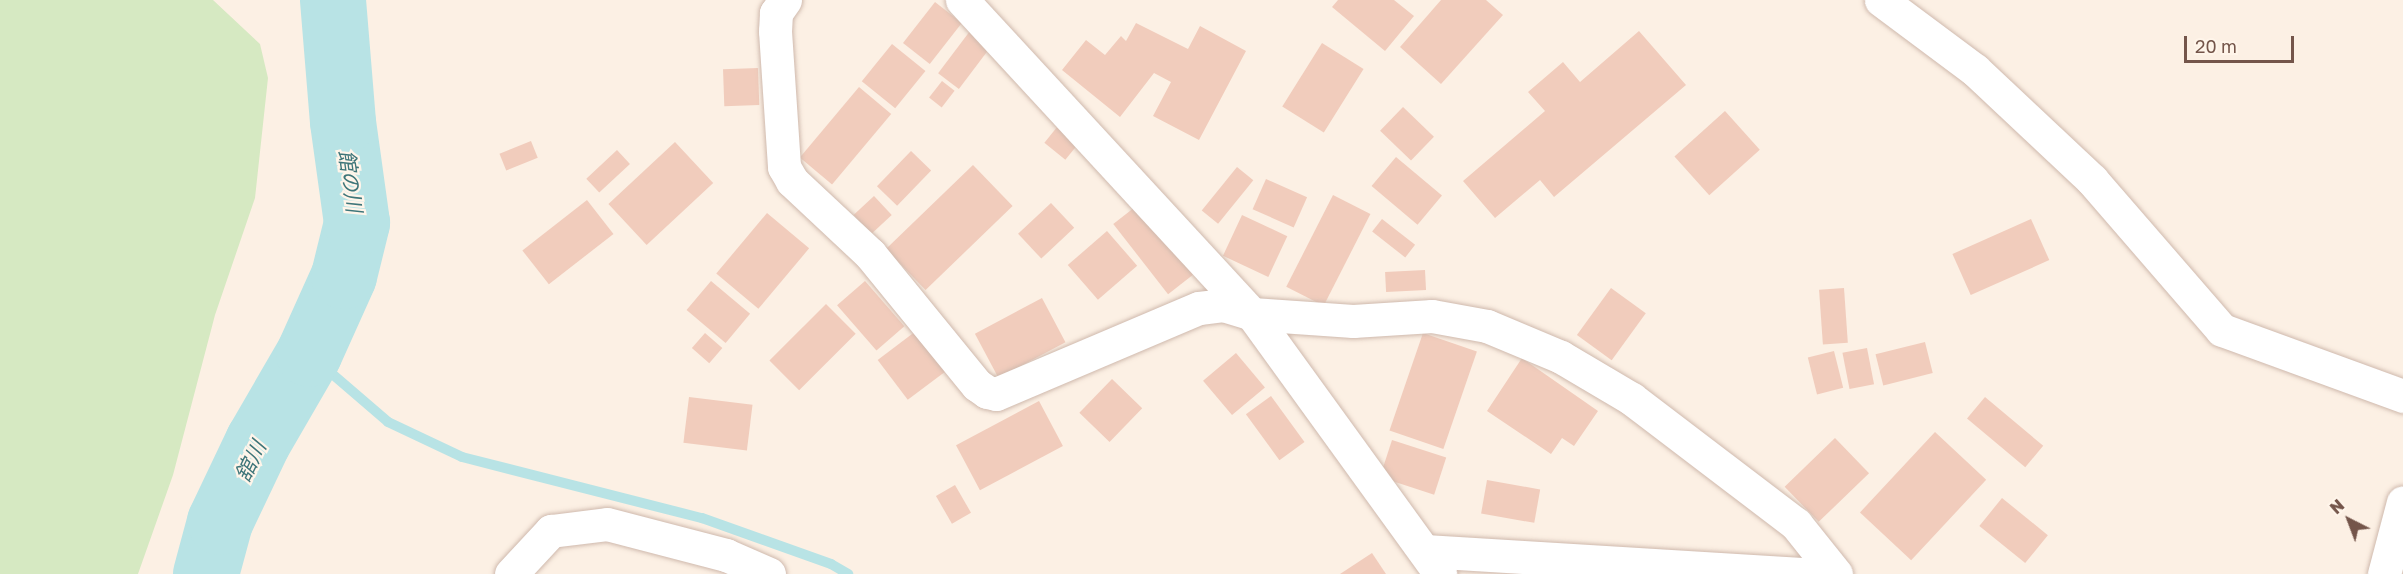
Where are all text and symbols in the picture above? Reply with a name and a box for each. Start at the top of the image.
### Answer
scale bar [2187,24,2296,62]
text: 20 m [2195,35,2237,57]
water label: 館の川 [334,148,368,214]
water label: 舘川 [229,437,271,485]
north arrow [2319,490,2379,550]
text: N [2326,495,2348,518]

